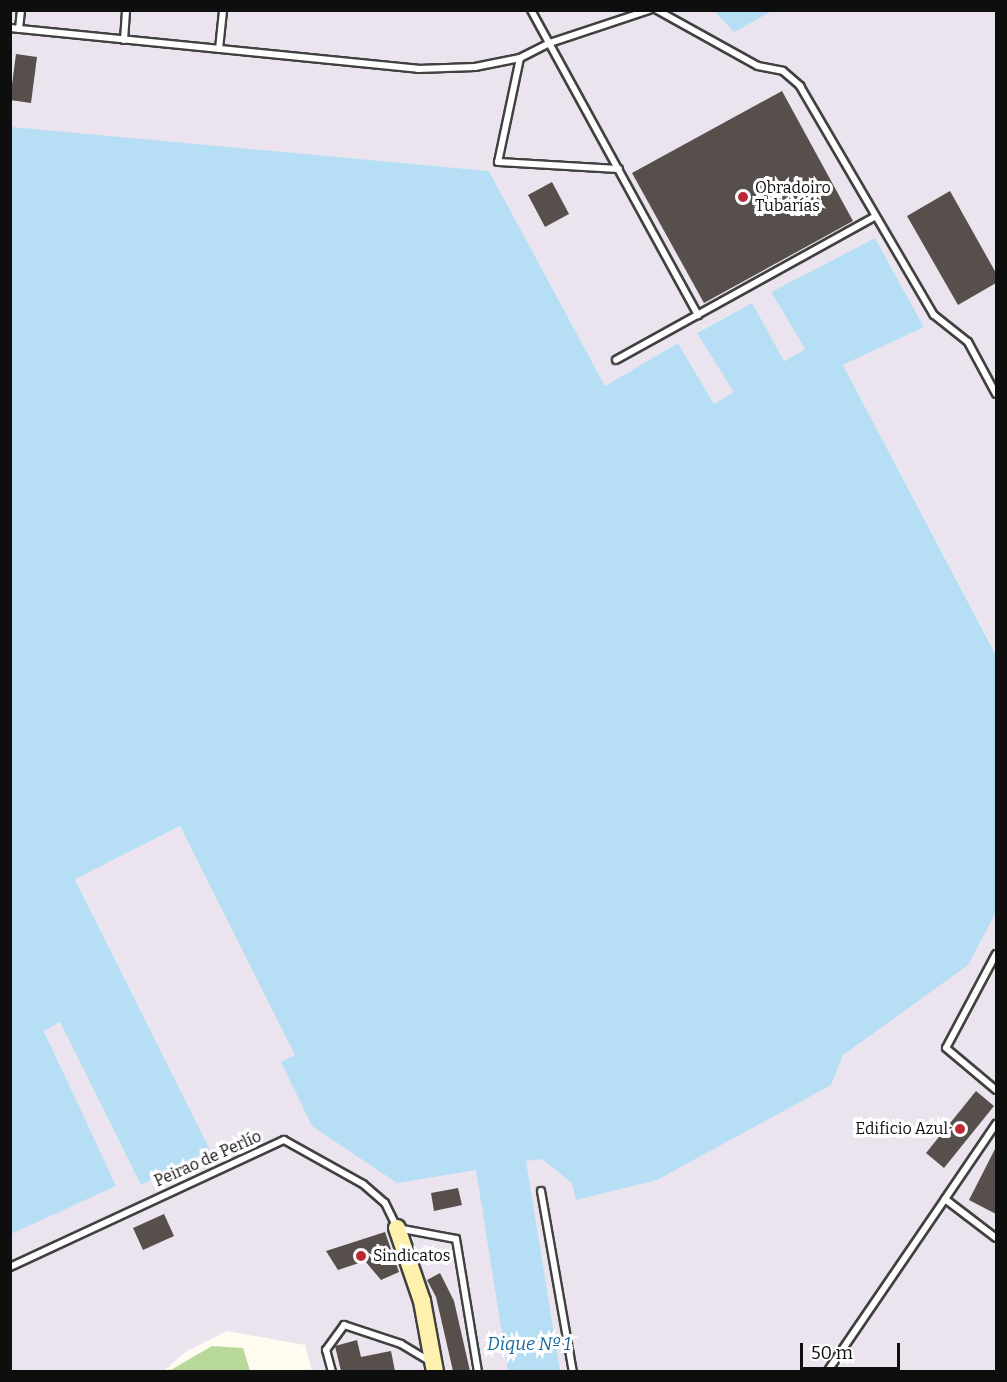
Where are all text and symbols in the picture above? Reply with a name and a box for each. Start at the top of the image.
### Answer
place label: Obradoiro Tubarías [755,178,831,216]
marker: Obradoiro Tubarías [736,190,750,204]
place label: Edificio Azul [855,1119,948,1139]
marker: Edificio Azul [953,1122,967,1136]
street label: Peirao de Perlío [151,1127,265,1191]
place label: Sindicatos [373,1246,450,1266]
marker: Sindicatos [354,1249,368,1263]
scale bar [803,1331,904,1369]
water label: Dique Nº 1 [487,1333,571,1355]
text: 50 m [811,1342,853,1364]

